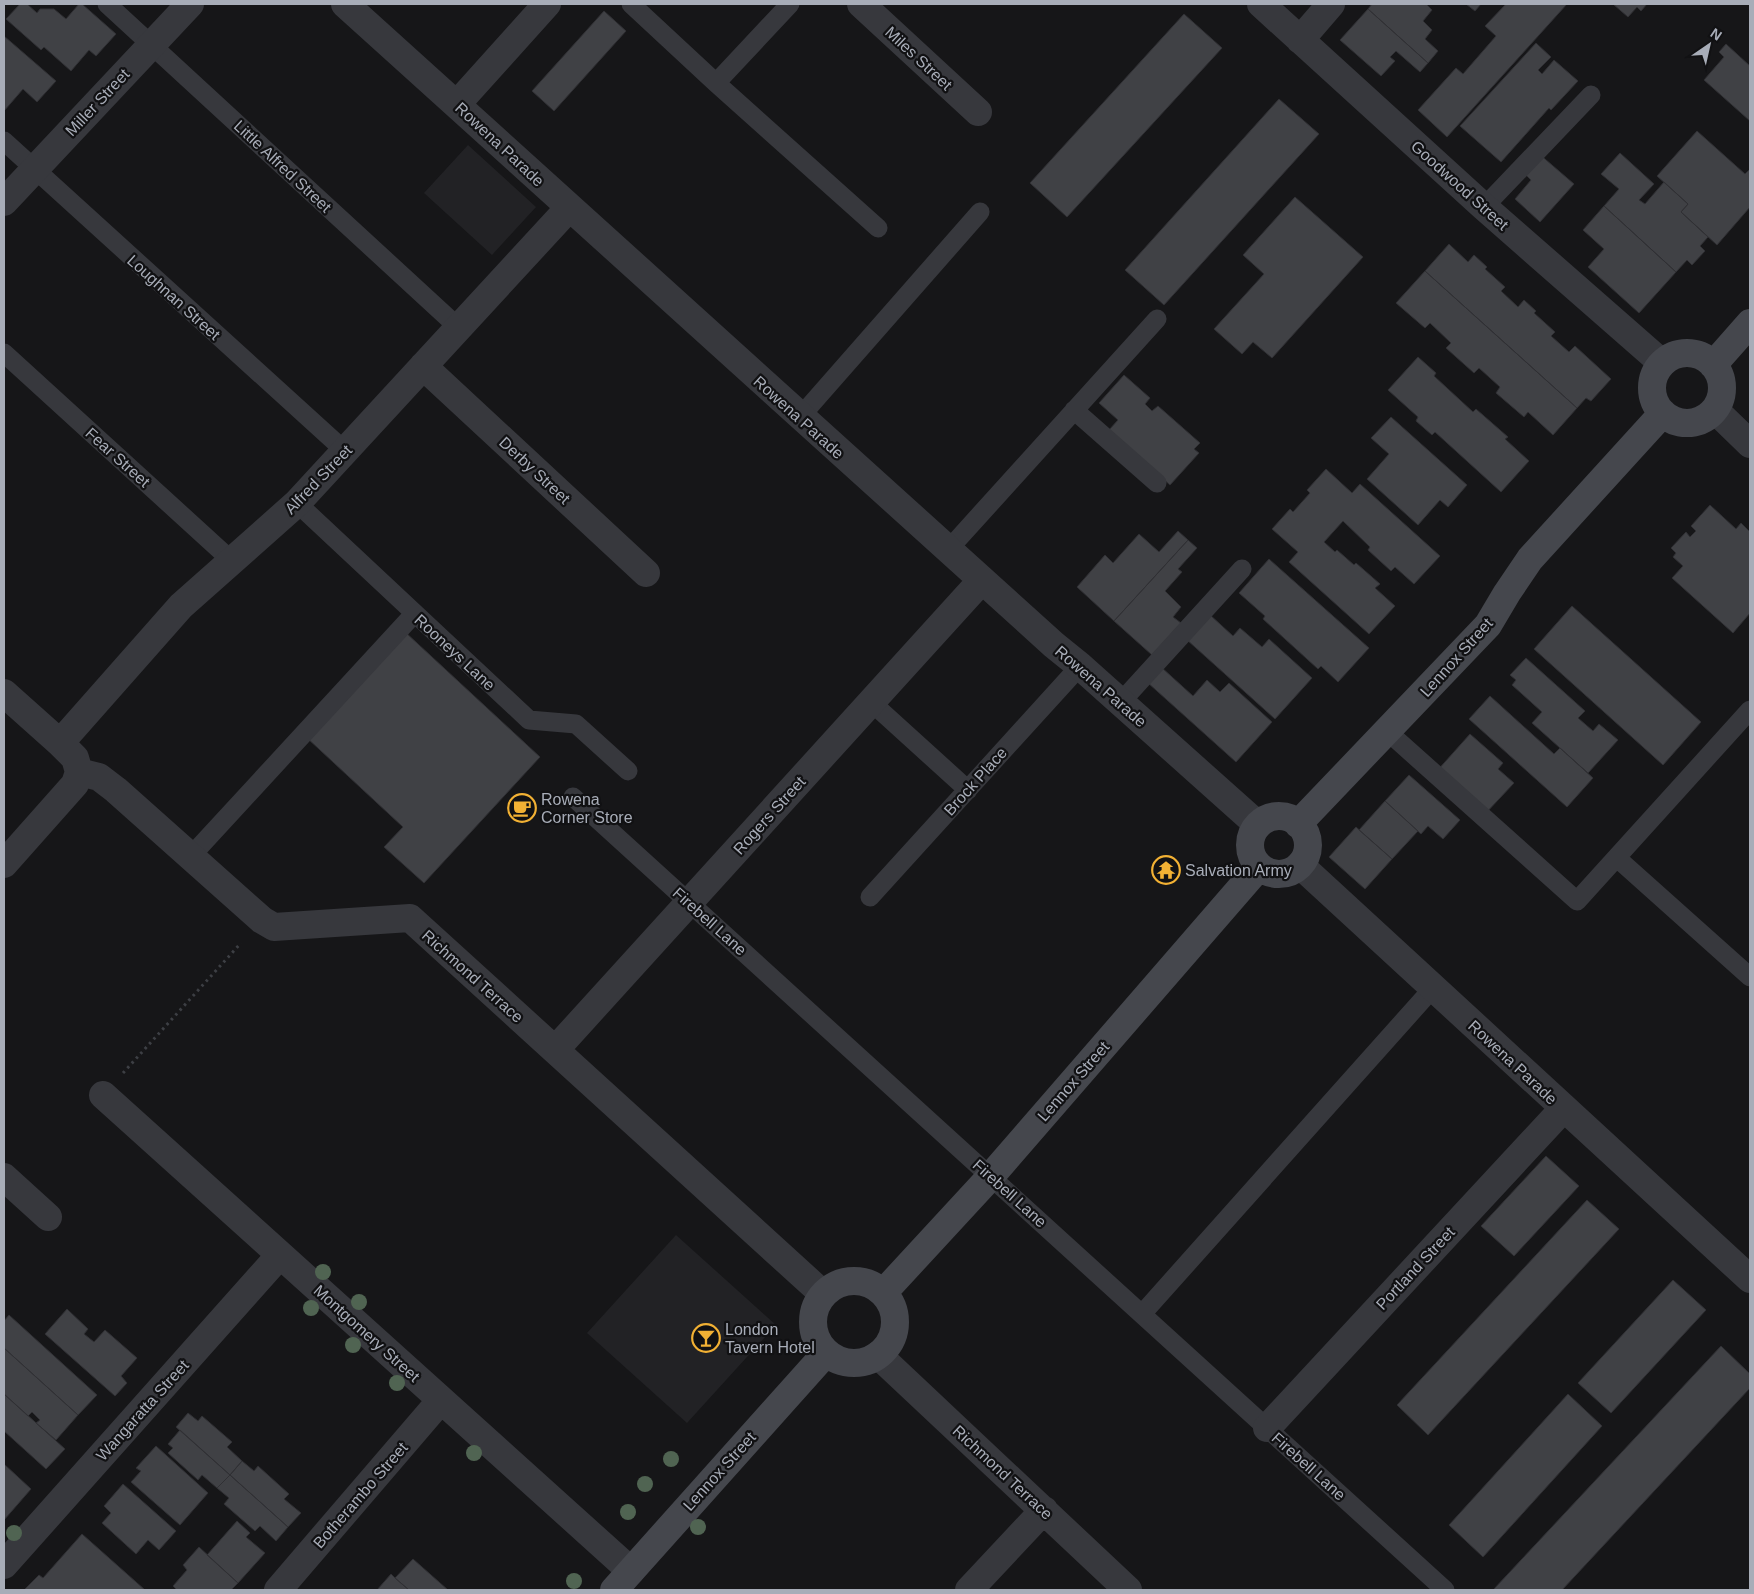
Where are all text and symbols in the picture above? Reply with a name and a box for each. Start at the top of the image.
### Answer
north arrow [1684,20,1734,70]
street label: Miles Street [882,23,956,94]
text: N [1708,25,1725,44]
street label: Miller Street [62,65,133,139]
street label: Rowena Parade [452,99,547,190]
street label: Little Alfred Street [231,117,335,216]
street label: Goodwood Street [1408,137,1512,234]
street label: Loughnan Street [124,251,224,344]
street label: Rowena Parade [750,373,847,462]
street label: Fear Street [82,424,154,491]
street label: Derby Street [496,434,574,508]
street label: Alfred Street [281,441,356,517]
street label: Rooneys Lane [411,611,498,694]
street label: Lennox Street [1417,614,1496,700]
street label: Rowena Parade [1052,642,1150,730]
street label: Brock Place [940,744,1010,819]
street label: Rogers Street [730,773,809,858]
place label: Rowena Corner Store [541,791,633,826]
cafe icon: Rowena Corner Store [507,793,537,823]
temple icon: Salvation Army [1151,855,1181,885]
place label: Salvation Army [1185,862,1292,879]
street label: Firebell Lane [670,884,750,959]
street label: Richmond Terrace [419,927,527,1026]
street label: Rowena Parade [1465,1017,1560,1108]
street label: Lennox Street [1034,1038,1113,1124]
street label: Firebell Lane [970,1156,1050,1231]
street label: Portland Street [1373,1223,1458,1313]
street label: Montgomery Street [310,1282,423,1386]
place label: London Tavern Hotel [725,1321,815,1356]
bar icon: London Tavern Hotel [691,1323,721,1353]
street label: Wangaratta Street [93,1356,192,1464]
street label: Richmond Terrace [949,1422,1056,1523]
street label: Lennox Street [680,1428,759,1514]
street label: Firebell Lane [1269,1429,1349,1504]
street label: Botherambo Street [310,1439,411,1552]

